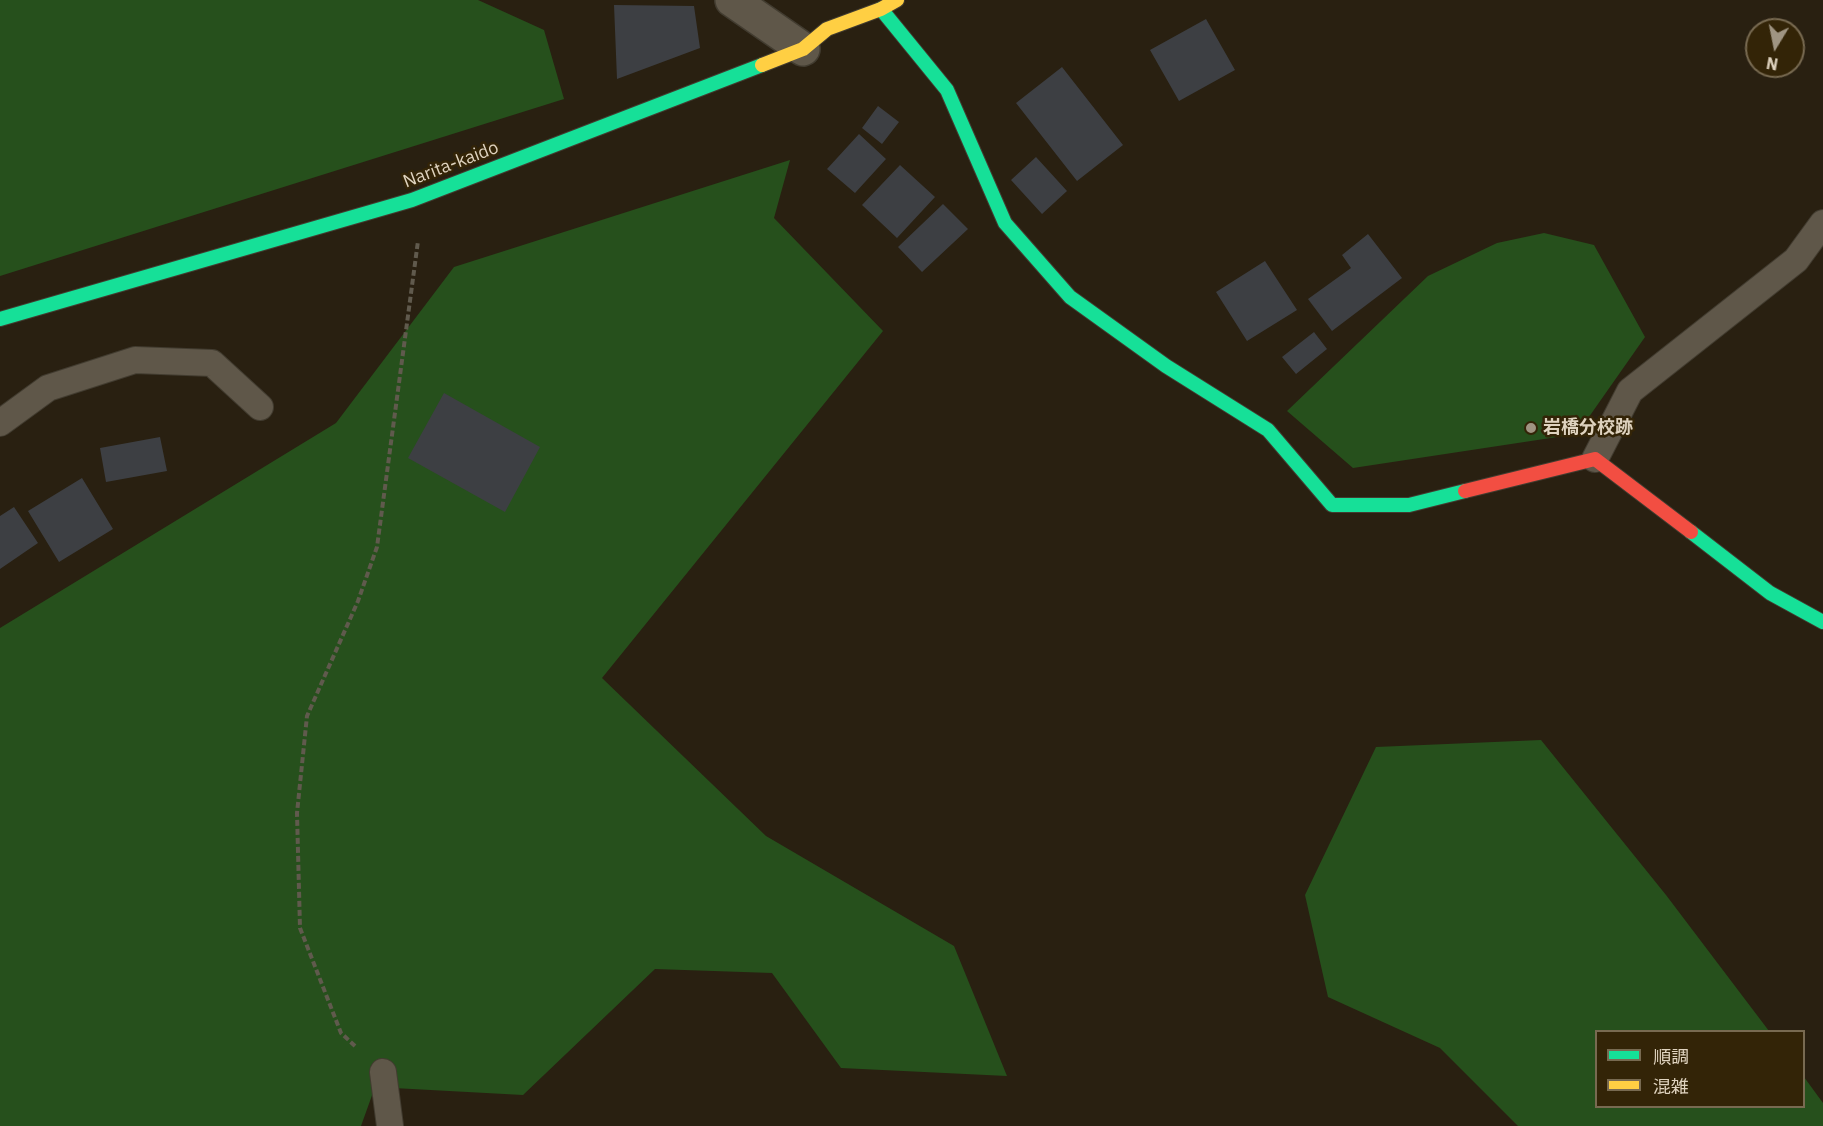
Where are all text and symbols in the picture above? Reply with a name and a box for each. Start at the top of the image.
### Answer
north arrow [1745,18,1805,78]
text: N [1765,53,1780,75]
street label: Narita-kaido [400,137,502,193]
place label: 岩橋分校跡 [1543,417,1633,439]
marker: 岩橋分校跡 [1524,421,1538,435]
legend [1595,1030,1805,1108]
text: 順調 [1653,1045,1689,1068]
text: 混雑 [1653,1075,1689,1098]

